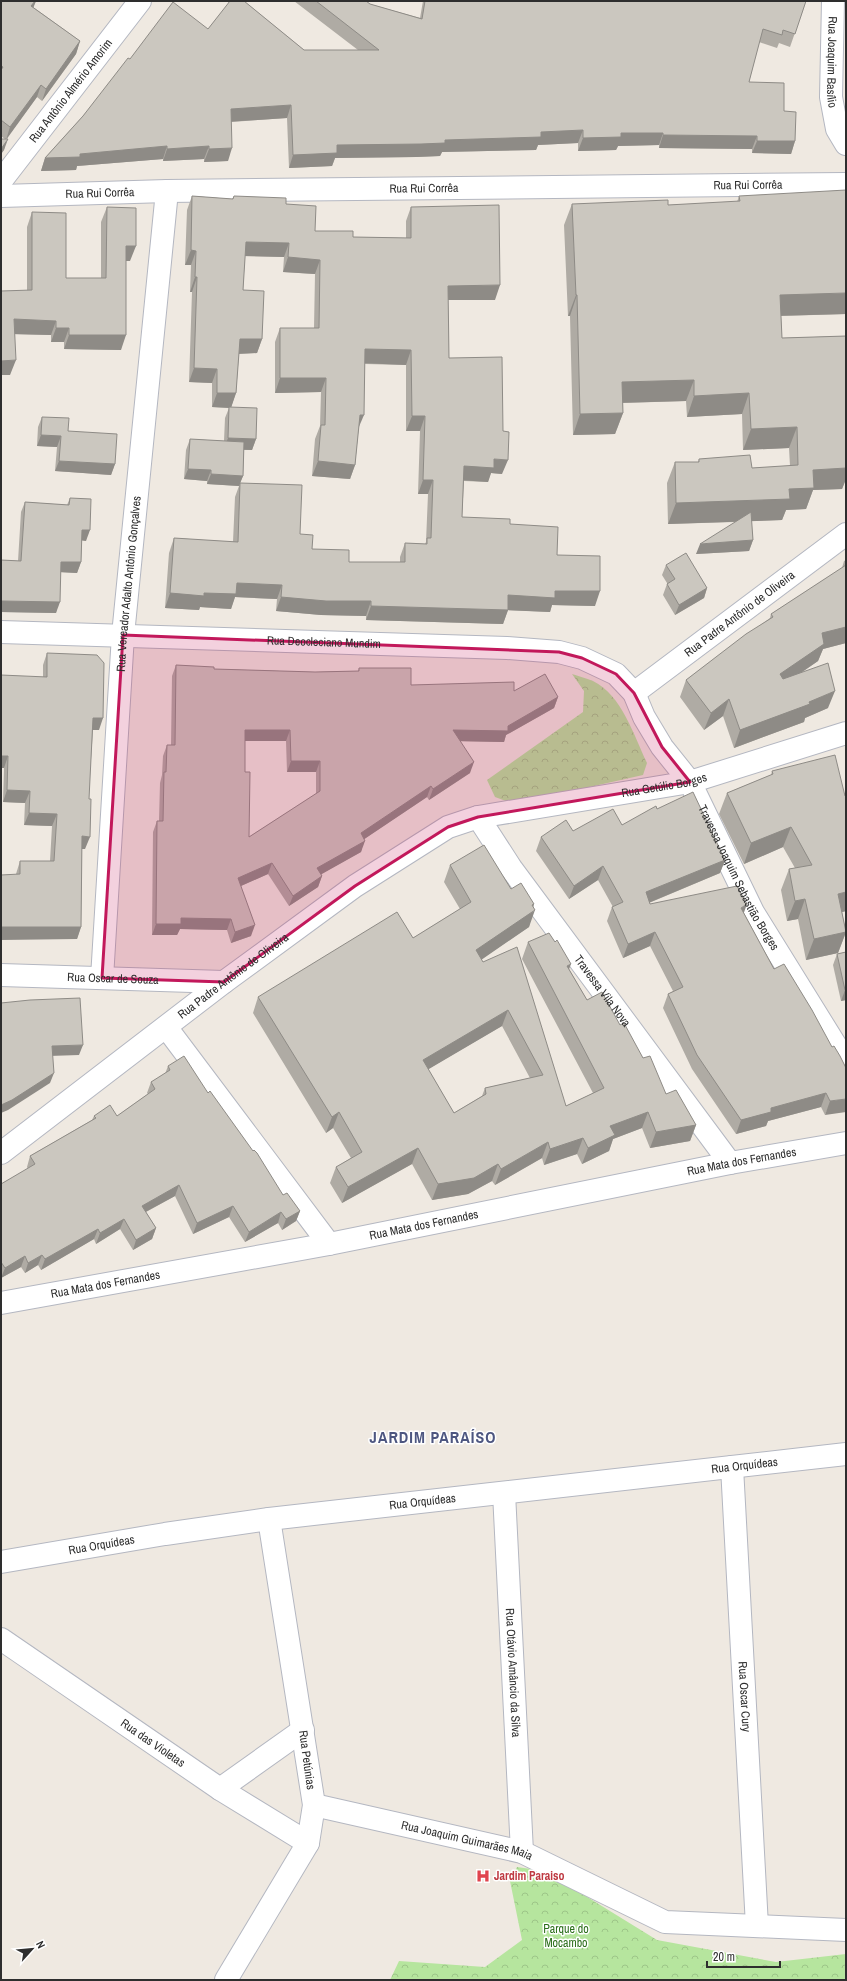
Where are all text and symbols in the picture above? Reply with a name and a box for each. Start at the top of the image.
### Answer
street label: Rua Joaquim Basílio [823,16,841,109]
street label: Rua Antônio Almério Amorim [25,36,116,146]
street label: Rua Rui Corrêa [713,177,783,193]
street label: Rua Rui Corrêa [389,180,459,197]
street label: Rua Rui Corrêa [65,184,135,202]
street label: Rua Vereador Adalto Antônio Gonçalves [113,495,145,672]
street label: Rua Padre Antônio de Oliveira [681,567,799,661]
street label: Rua Deocleciano Mundim [267,632,381,652]
street label: Rua Getúlio Borges [620,769,709,801]
street label: Travessa Joaquim Sebastião Borges [694,802,783,953]
street label: Rua Padre Antônio de Oliveira [175,929,292,1023]
street label: Travessa Vila Nova [570,952,635,1031]
street label: Rua Oscar de Souza [67,969,159,988]
street label: Rua Mata dos Fernandes [686,1144,797,1180]
street label: Rua Mata dos Fernandes [368,1206,480,1244]
street label: Rua Mata dos Fernandes [49,1267,161,1302]
district label: JARDIM PARAÍSO [370,1426,496,1448]
street label: Rua Orquídeas [710,1454,779,1477]
street label: Rua Orquídeas [388,1490,457,1513]
street label: Rua Orquídeas [67,1531,136,1558]
street label: Rua Otávio Amâncio da Silva [502,1608,524,1738]
street label: Rua Oscar Cury [735,1661,754,1732]
street label: Rua das Violetas [117,1715,188,1771]
street label: Rua Petúnias [295,1729,319,1791]
street label: Rua Joaquim Guimarães Maia [400,1817,536,1864]
hospital icon: Jardim Paraiso [475,1868,491,1884]
place label: Jardim Paraiso [494,1868,565,1884]
park label: Parque do Mocambo [543,1921,589,1951]
north arrow [12,1929,52,1969]
text: N [33,1938,49,1951]
scale bar [707,1943,780,1969]
text: 20 m [713,1949,735,1965]

